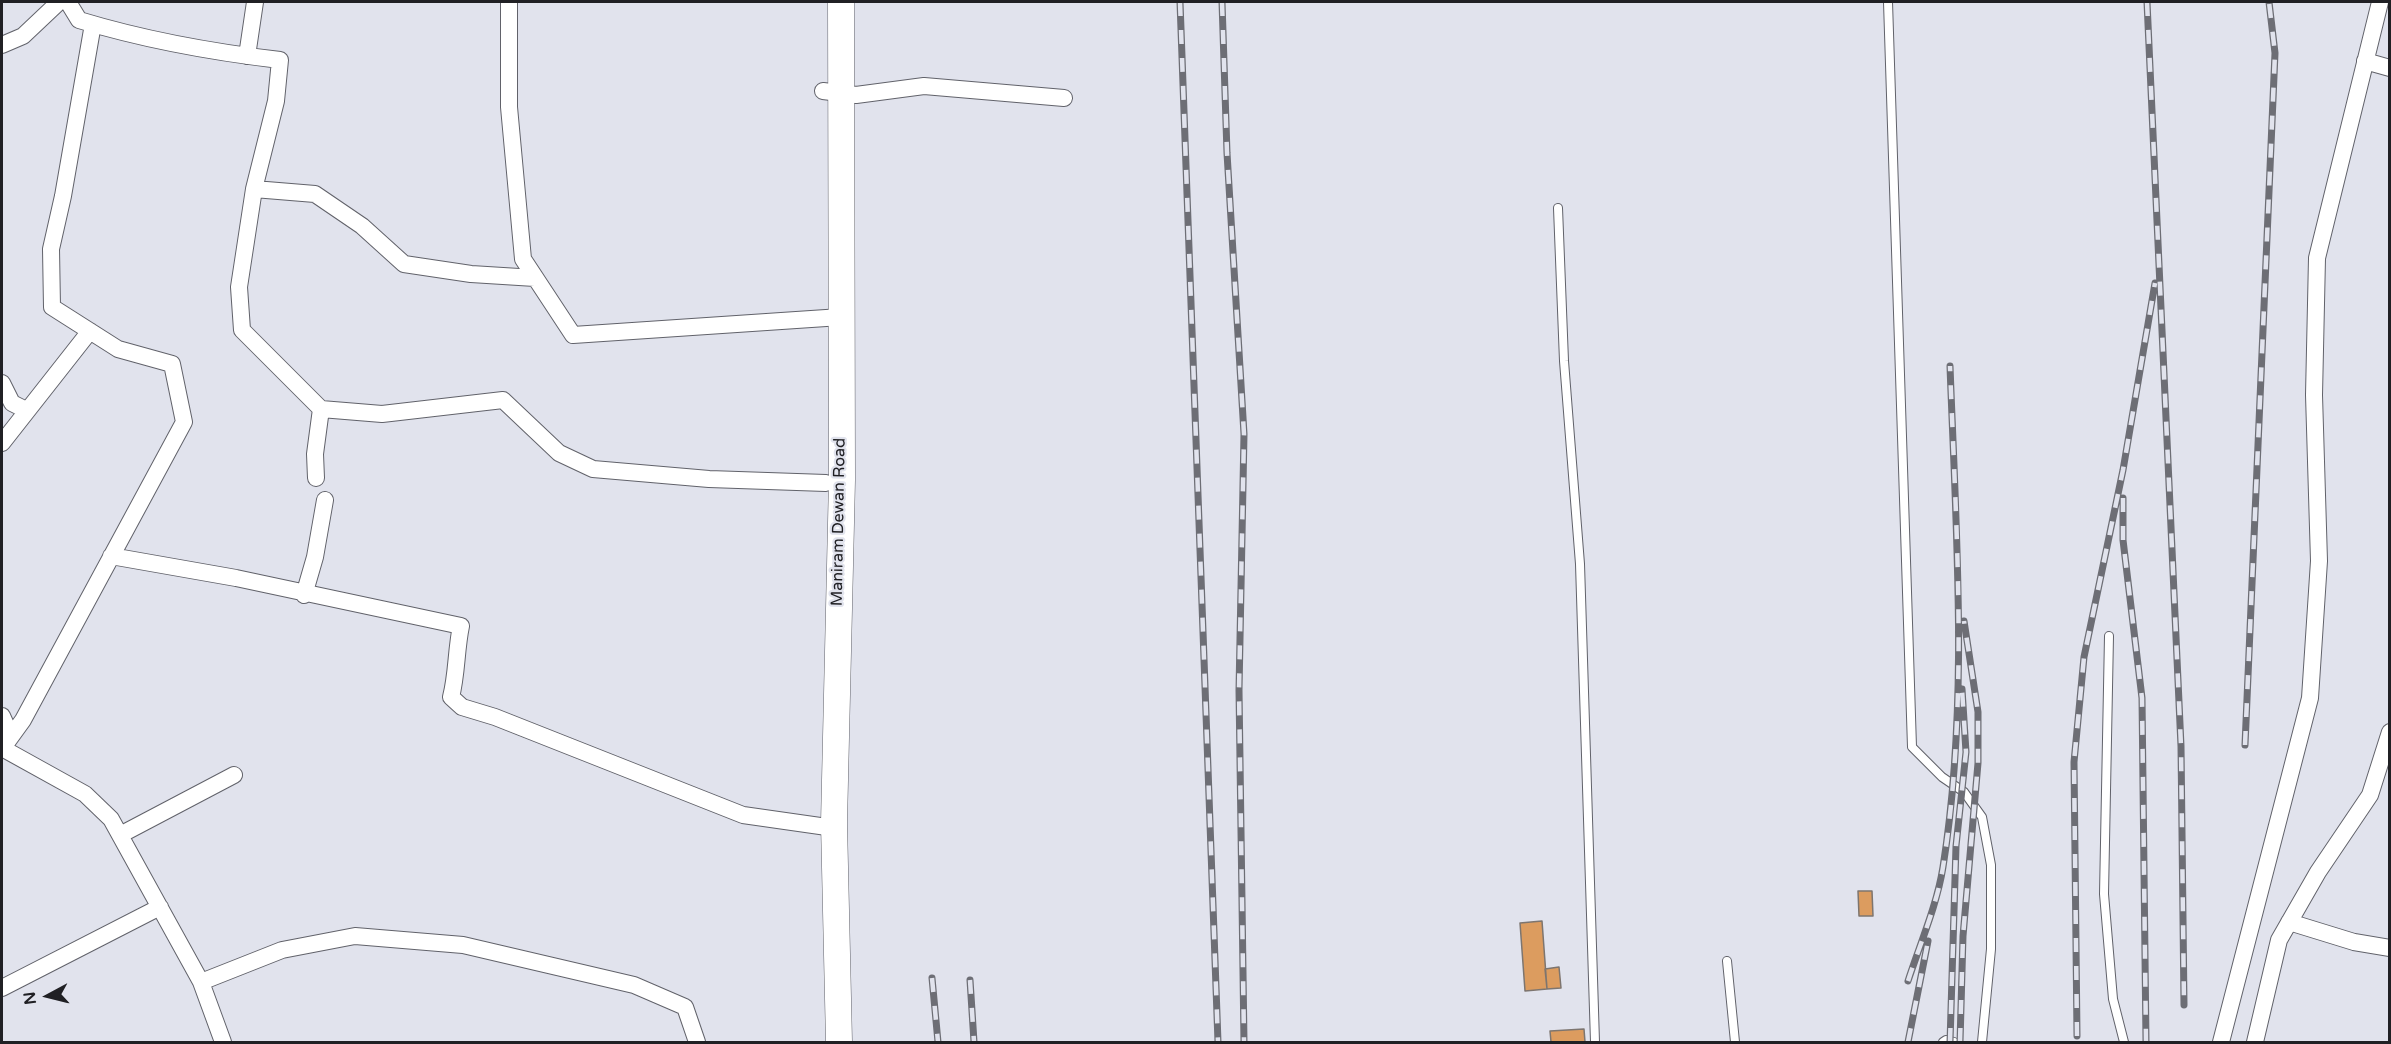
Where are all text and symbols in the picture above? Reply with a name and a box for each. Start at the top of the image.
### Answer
street label: Maniram Dewan Road [828,438,850,606]
north arrow [18,966,78,1026]
text: N [19,991,41,1006]

